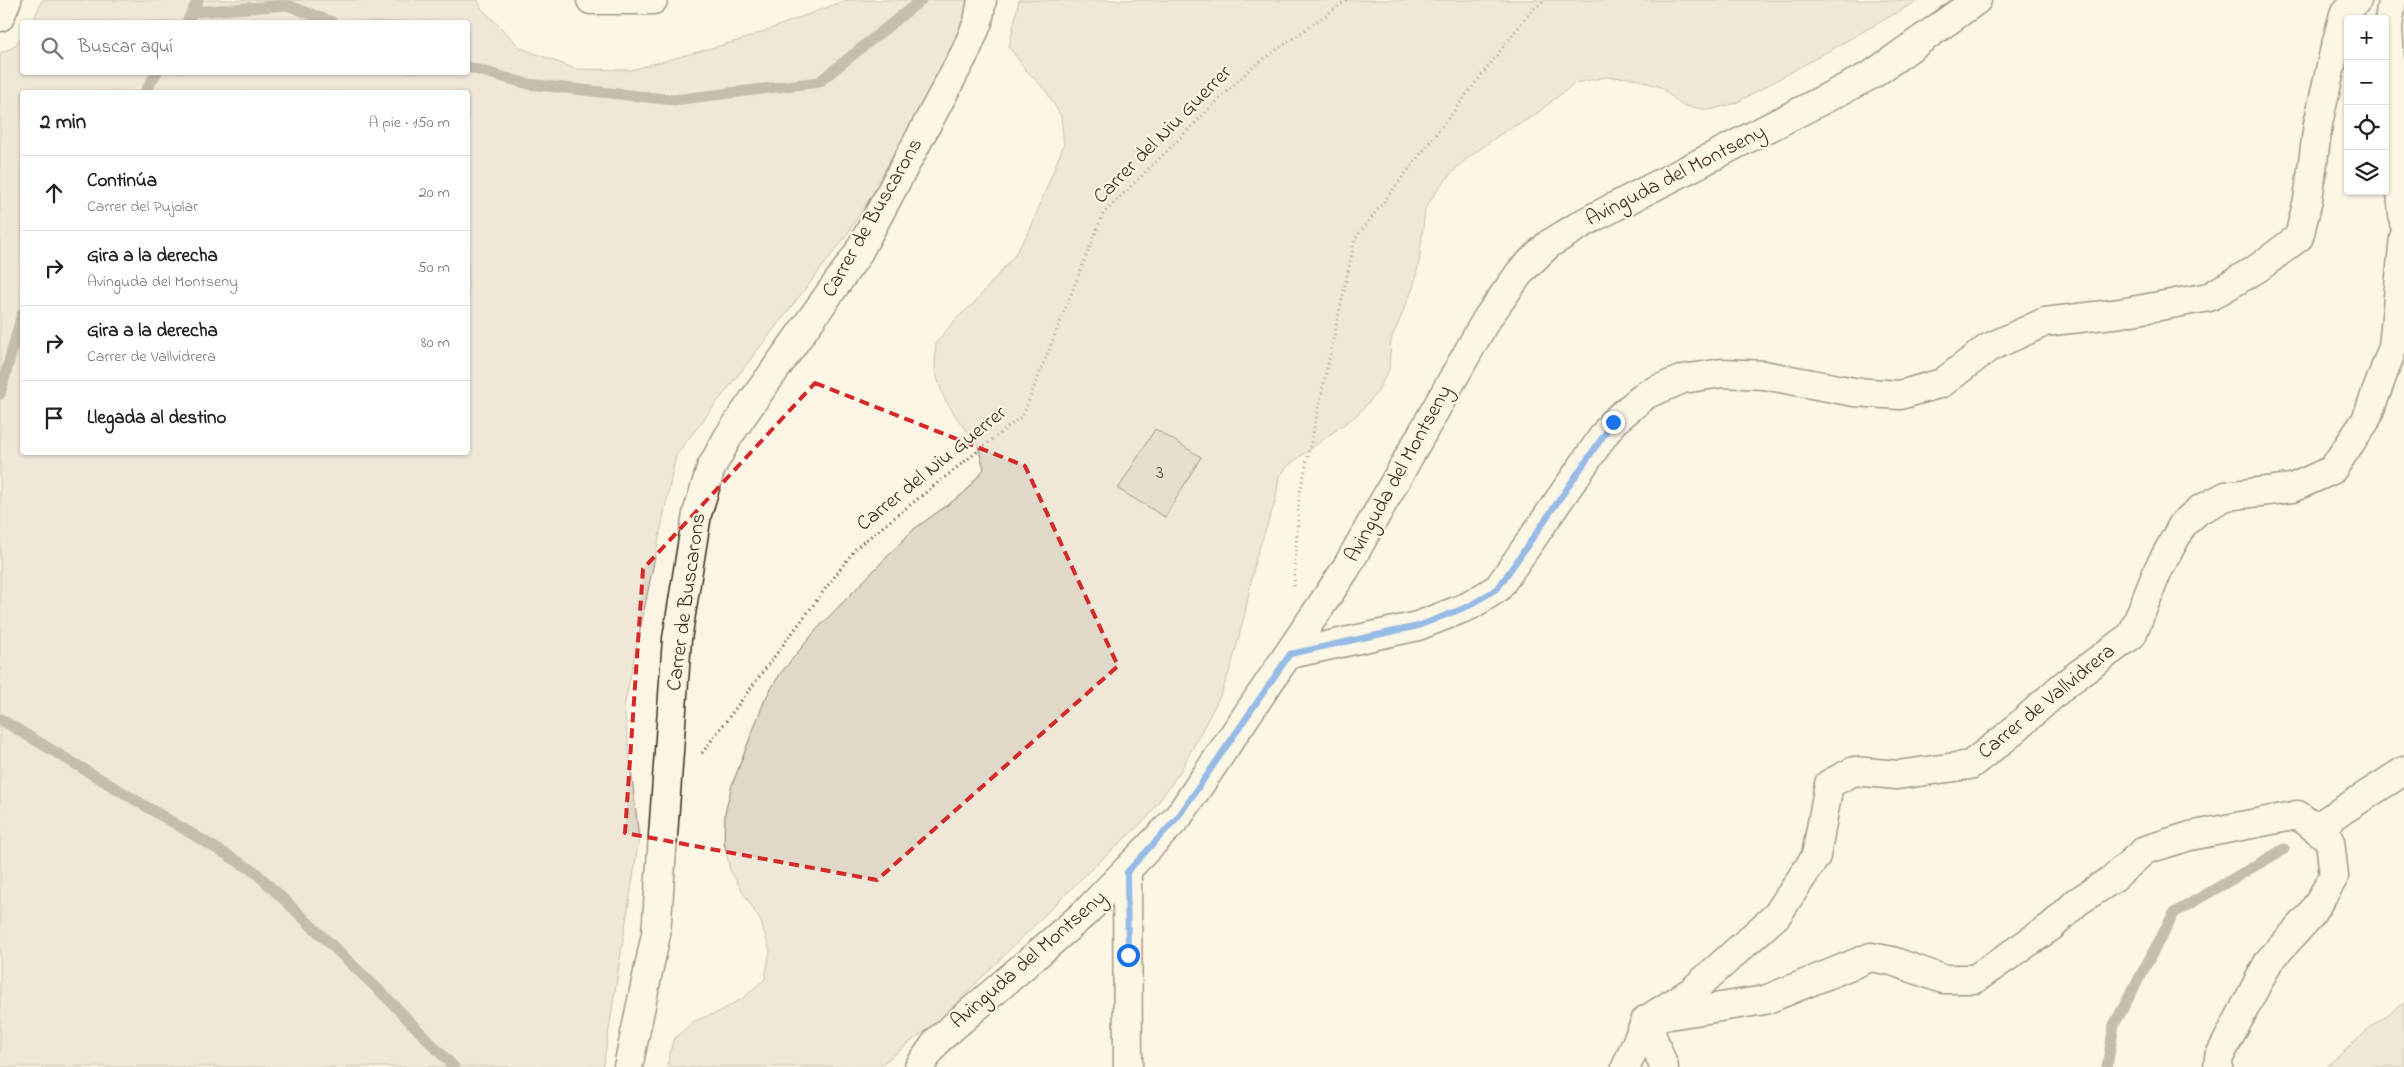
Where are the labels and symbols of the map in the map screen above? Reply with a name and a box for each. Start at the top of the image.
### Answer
street label: Carrer del Niu Guerrer [1087,58,1240,211]
street label: Avinguda del Montseny [1581,118,1772,236]
street label: Carrer de Buscarons [815,133,931,303]
street label: Avinguda del Montseny [1338,380,1462,569]
street label: Carrer del Niu Guerrer [850,399,1014,539]
route end [1602,411,1625,434]
house number: 3 [1156,460,1164,487]
street label: Carrer de Buscarons [660,511,714,693]
street label: Carrer de Vallvidrera [1972,637,2122,767]
street label: Avinguda del Montseny [944,884,1115,1038]
route start [1117,944,1140,967]

